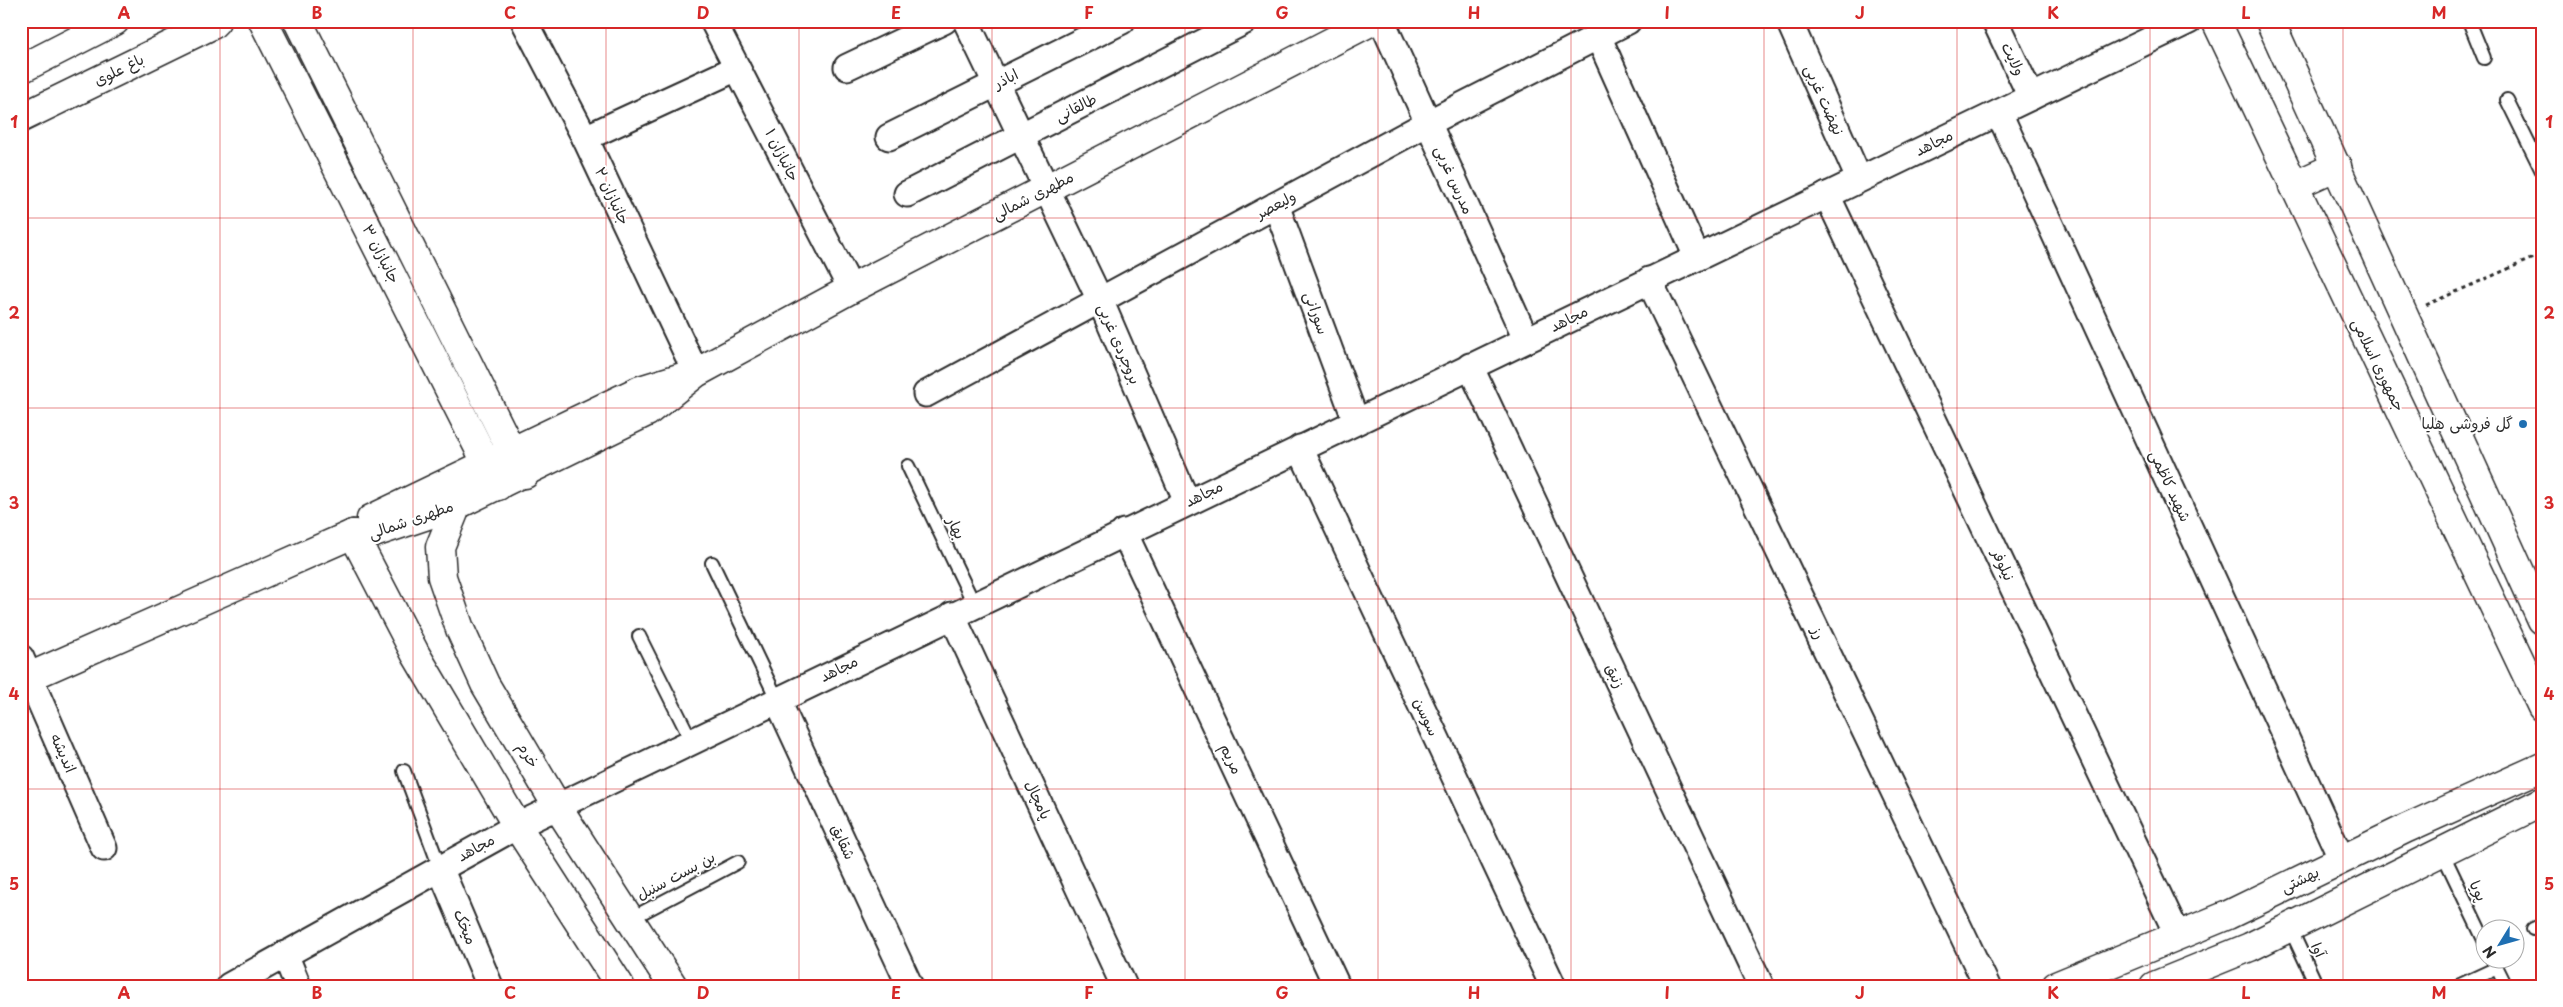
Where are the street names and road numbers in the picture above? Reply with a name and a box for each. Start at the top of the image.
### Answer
street label: ولایت [1996,38,2032,79]
street label: باغ علوی [89,47,147,91]
street label: نهضت غربی [1800,61,1851,138]
street label: اباذر [988,62,1022,94]
street label: طالقانی [1050,86,1100,127]
street label: مجاهد [1910,123,1956,161]
street label: جانبازان ۱ [760,124,806,185]
street label: مدرس غربی [1430,141,1481,218]
street label: جانبازان ۲ [590,163,637,228]
street label: مطهری شمالی [988,164,1077,225]
street label: ولیعصر [1249,184,1299,225]
street label: جانبازان ۳ [358,220,407,287]
street label: سورانی [1299,288,1336,337]
street label: بروجردی غربی [1093,299,1148,387]
street label: مجاهد [1545,299,1591,337]
street label: جمهوری اسلامی [2347,314,2412,415]
street label: شهید کاظمی [2145,446,2198,525]
street label: مجاهد [1180,474,1226,512]
street label: مطهری شمالی [365,493,456,544]
street label: بهار [942,511,973,543]
street label: نیلوفر [1987,544,2022,584]
street label: رز [1806,621,1832,643]
street label: مجاهد [815,649,861,687]
street label: زنبق [1601,659,1632,692]
street label: سوسن [1408,693,1446,739]
street label: اندیشه [45,729,83,776]
street label: خرم [511,737,546,773]
street label: مریم [1213,739,1249,778]
street label: پامچال [1020,776,1059,823]
street label: شقایق [826,820,863,863]
street label: مجاهد [452,827,498,866]
street label: بن بست سنبل [632,844,719,905]
street label: بهشتی [2276,859,2323,898]
street label: پویا [2465,876,2494,905]
street label: میخک [449,905,484,948]
street label: آوا [2306,938,2333,962]

